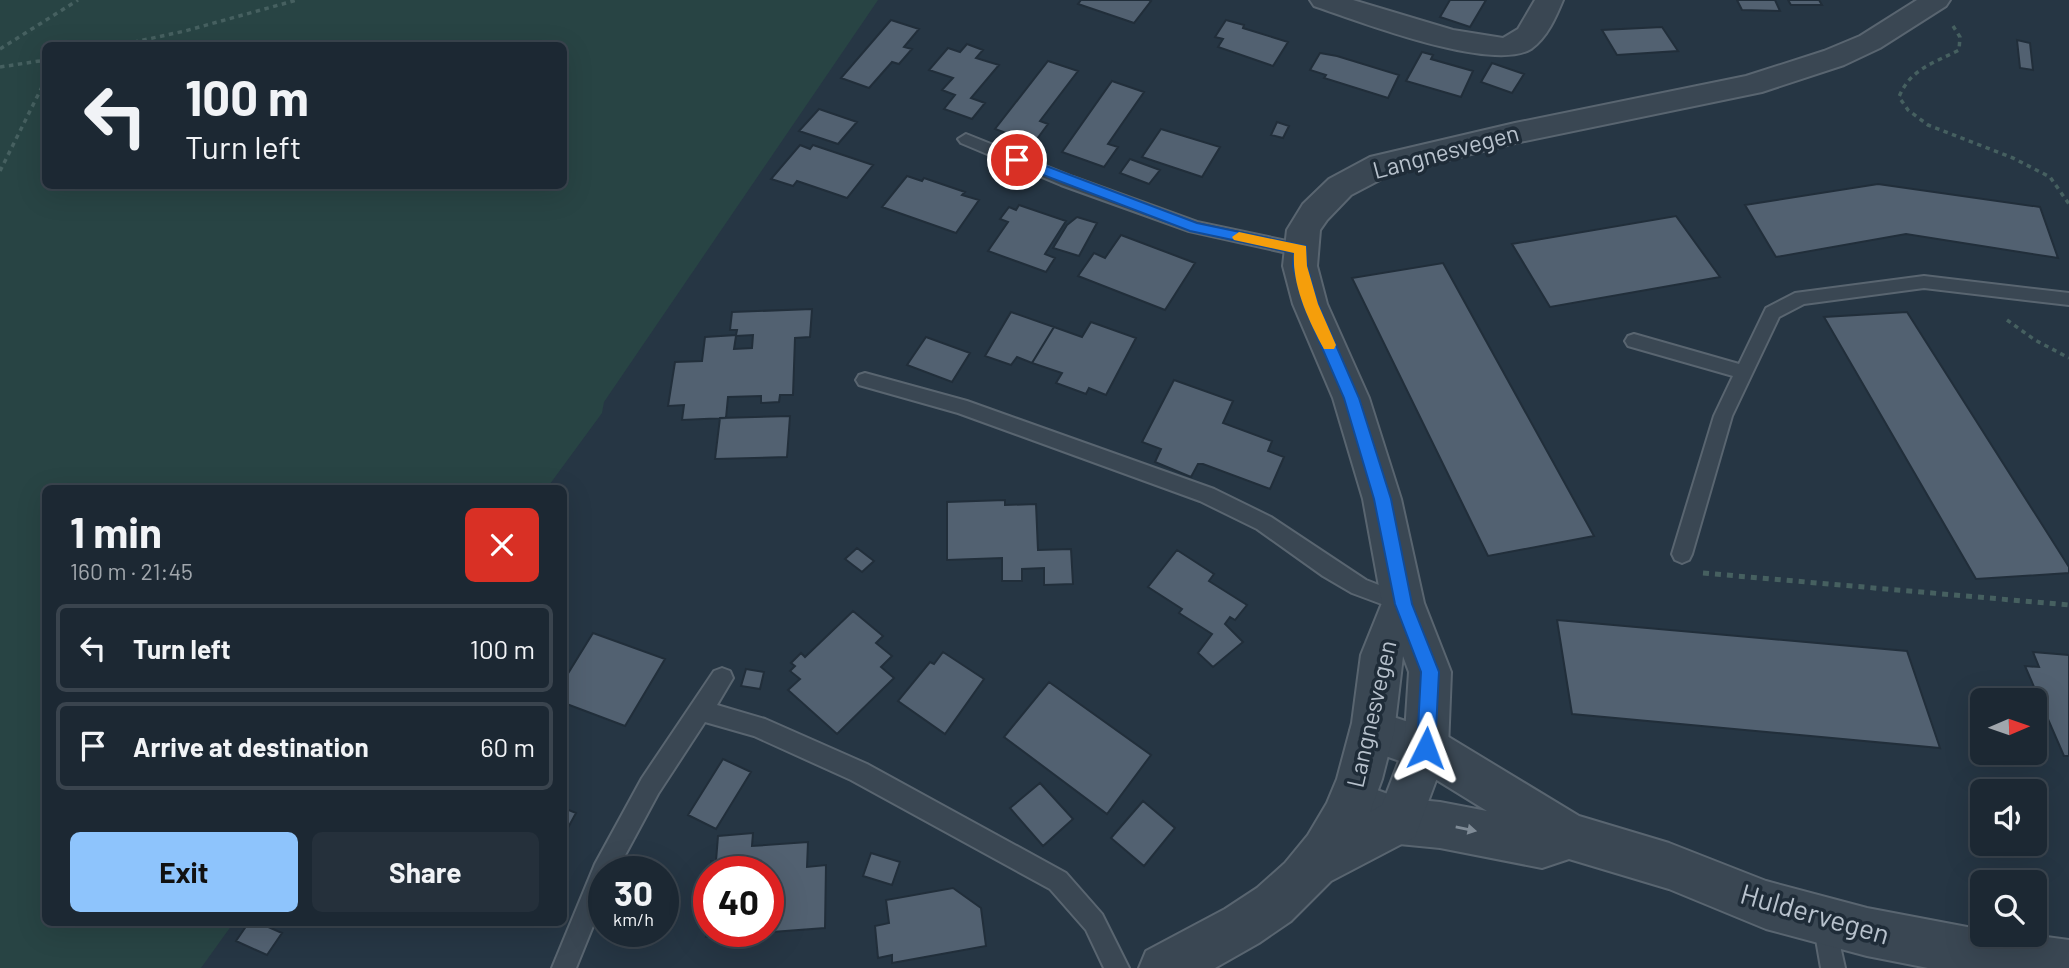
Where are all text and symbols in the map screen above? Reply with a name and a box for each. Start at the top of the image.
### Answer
text: 100 m [185,67,309,126]
icon: left [70,70,161,161]
street label: Langnesvegen [1369,117,1522,184]
text: Turn left [185,127,302,165]
pin [987,130,1047,190]
icon: arrive [998,141,1036,179]
text: 1 min [70,506,162,556]
button: close [465,508,539,582]
text: 160 m · 21:45 [70,557,193,585]
icon: left [74,629,112,667]
text: Turn left [133,633,231,664]
text: 100 m [470,633,535,664]
street label: Langnesvegen [1340,637,1402,790]
north arrow [1970,688,2048,765]
map controls [1970,688,2047,947]
position arrow [1389,711,1463,785]
icon: arrive [74,727,112,765]
text: Arrive at destination [133,731,369,762]
text: 60 m [480,731,535,762]
button: sound [1970,779,2047,856]
one-way arrow [1455,824,1477,835]
button: Exit [70,832,298,912]
button: Share [312,832,539,912]
speed limit sign: 40 [693,856,784,947]
button: search [1970,870,2047,947]
text: 30 [614,871,653,913]
street label: Huldervegen [1737,876,1894,951]
text: km/h [613,908,654,930]

